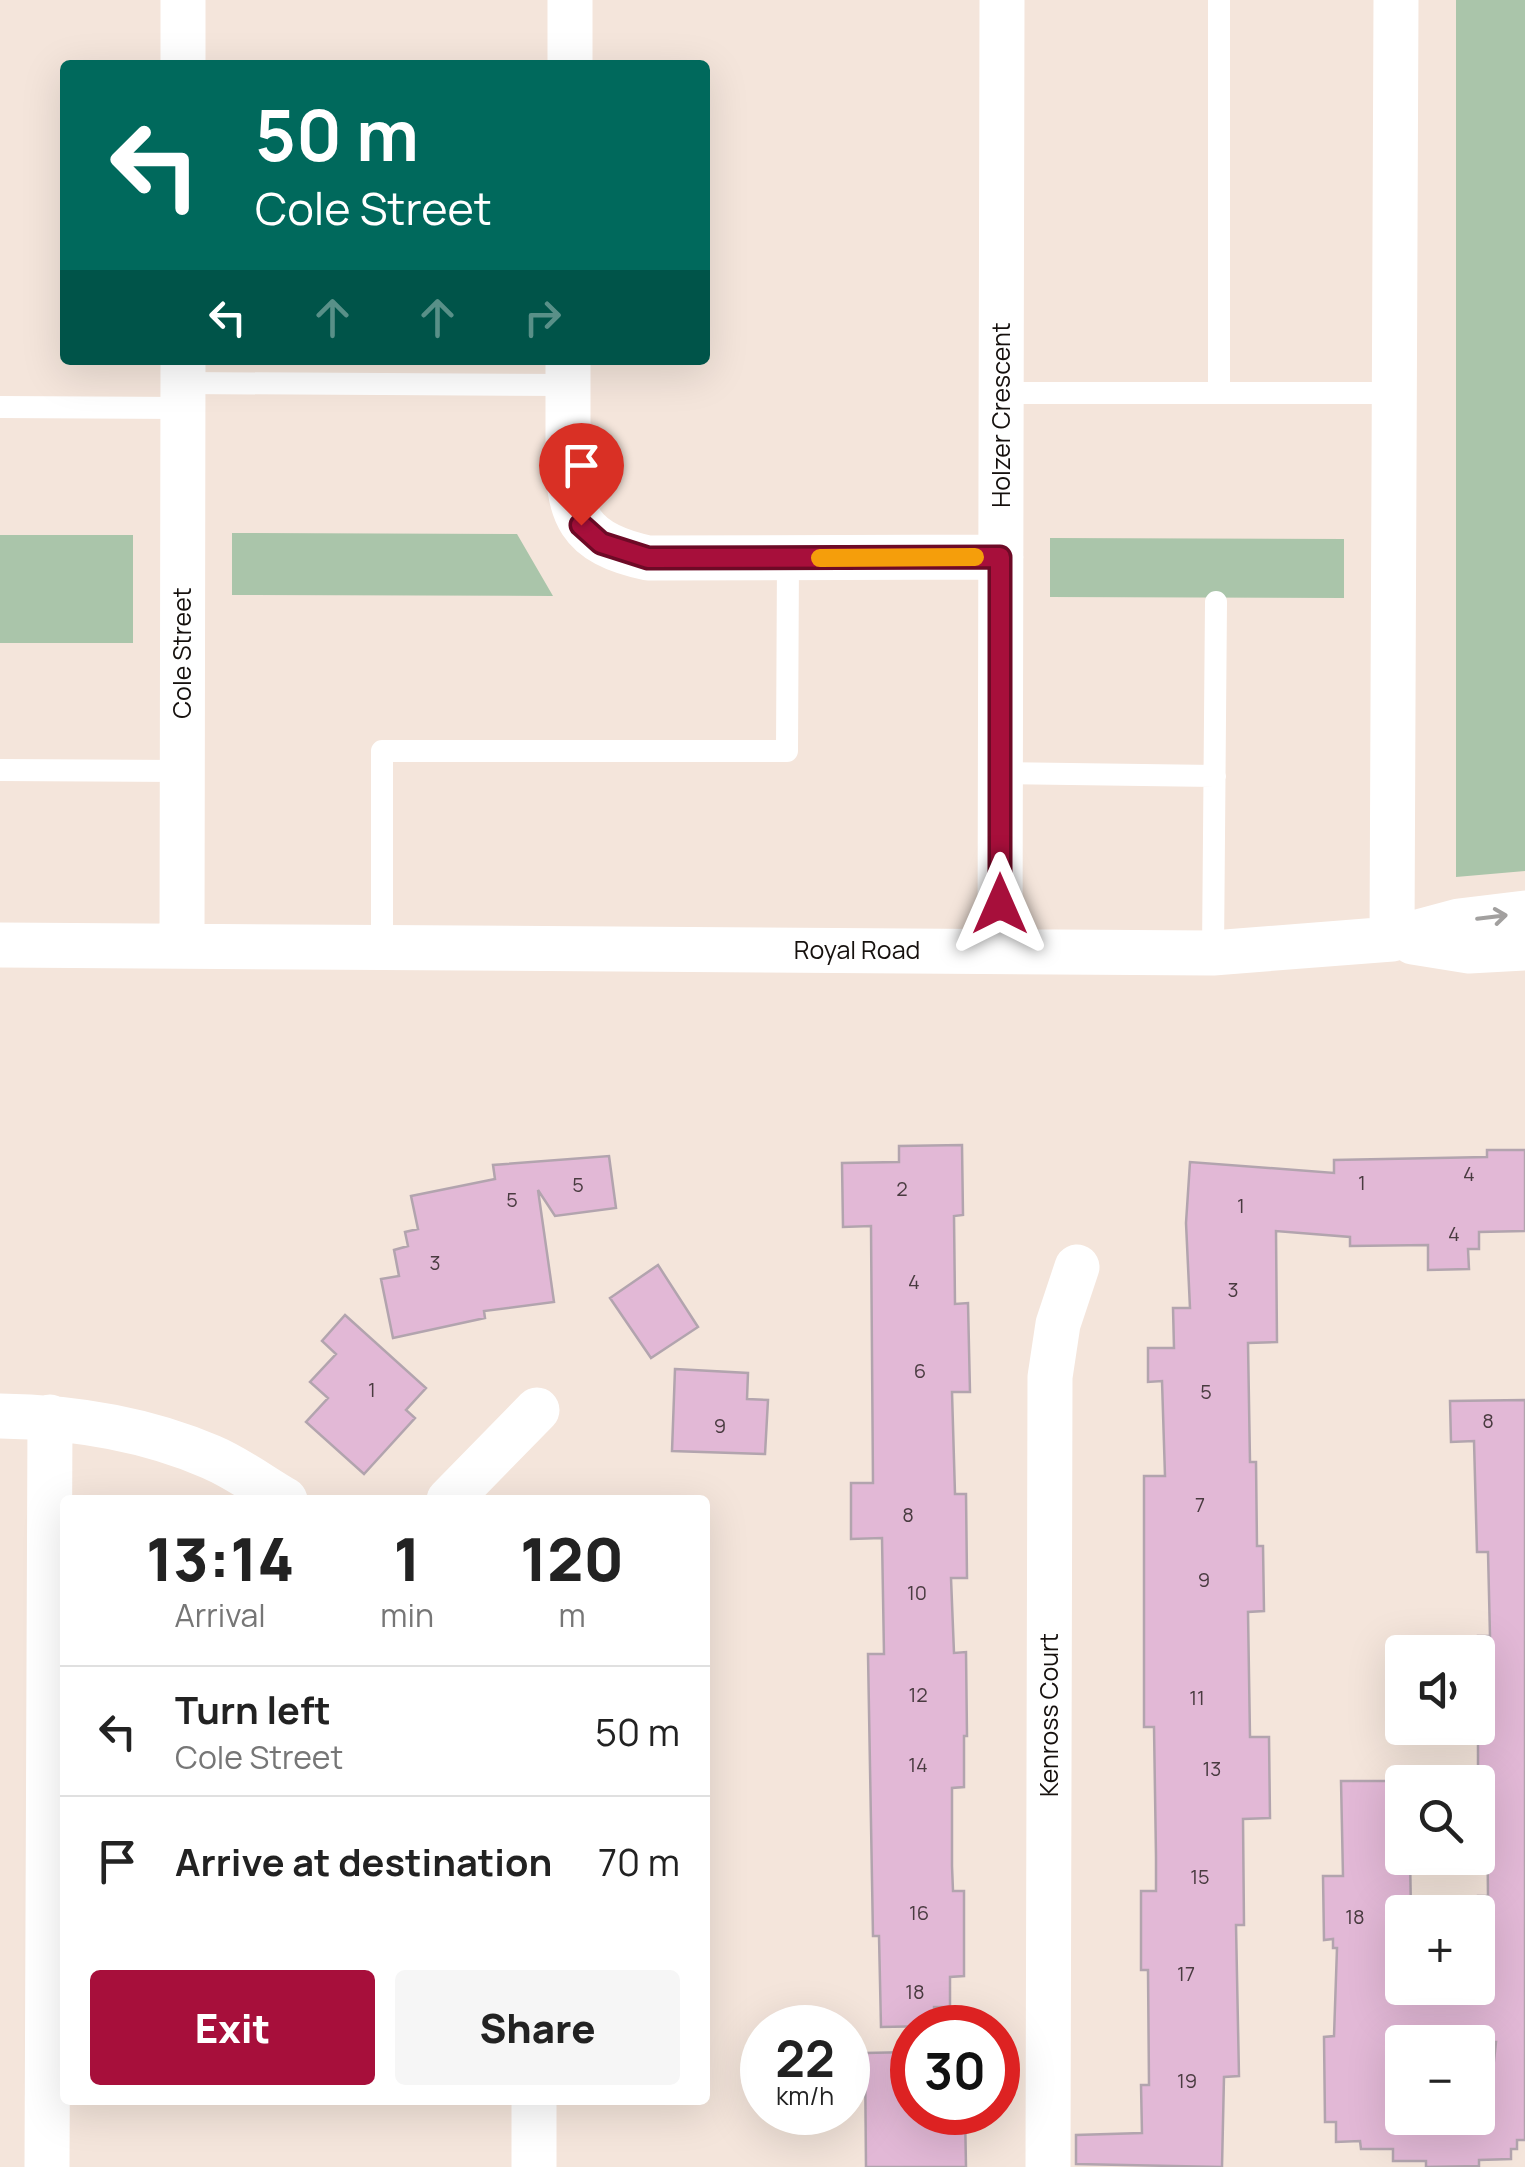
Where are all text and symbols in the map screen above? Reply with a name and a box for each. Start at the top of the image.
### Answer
text: 50 m [255,86,419,182]
icon: left [90,100,220,230]
text: Cole Street [255,177,492,239]
icon: left [200,290,255,345]
icon: ahead [305,290,360,345]
icon: ahead [410,290,465,345]
icon: right [515,290,570,345]
street label: Holzer Crescent [983,322,1018,508]
pin [539,423,624,526]
icon: arrive [554,438,609,493]
street label: Cole Street [164,587,199,719]
position arrow [948,852,1052,956]
one-way arrow [1475,907,1508,925]
street label: Royal Road [794,932,920,967]
house number: 4 [1463,1160,1475,1187]
house number: 1 [1358,1169,1366,1196]
house number: 5 [572,1171,584,1198]
house number: 2 [896,1175,908,1202]
house number: 5 [506,1186,518,1213]
house number: 1 [1237,1192,1245,1219]
house number: 4 [1448,1220,1460,1247]
house number: 3 [429,1249,441,1276]
house number: 4 [908,1268,920,1295]
house number: 3 [1227,1276,1239,1303]
house number: 6 [914,1357,926,1384]
house number: 1 [368,1376,376,1403]
house number: 5 [1200,1378,1212,1405]
house number: 8 [1482,1407,1494,1434]
house number: 9 [714,1412,726,1439]
house number: 7 [1195,1491,1205,1518]
house number: 8 [902,1501,914,1528]
text: 13:14 [146,1517,294,1599]
text: 1 [394,1517,421,1599]
text: 120 [520,1517,624,1599]
house number: 9 [1198,1566,1210,1593]
house number: 10 [907,1579,927,1606]
text: Arrival [174,1593,266,1637]
text: min [380,1593,434,1637]
text: m [558,1593,586,1637]
street label: Kenross Court [1031,1633,1066,1797]
map controls [1385,1635,1495,2135]
button: sound [1385,1635,1495,1745]
house number: 12 [908,1681,928,1708]
text: Turn left [175,1683,331,1735]
house number: 11 [1189,1684,1205,1711]
icon: left [90,1704,145,1759]
text: 50 m [595,1705,680,1757]
text: Cole Street [175,1735,343,1779]
house number: 14 [908,1751,928,1778]
house number: 13 [1203,1755,1221,1782]
button: search [1385,1765,1495,1875]
icon: arrive [90,1834,145,1889]
text: Arrive at destination [175,1835,552,1887]
text: 70 m [598,1835,680,1887]
house number: 15 [1190,1863,1210,1890]
button: + [1385,1895,1495,2005]
house number: 16 [909,1899,929,1926]
house number: 18 [1345,1903,1365,1930]
house number: 17 [1177,1960,1195,1987]
button: Exit [90,1970,375,2085]
button: Share [395,1970,680,2085]
house number: 18 [905,1978,925,2005]
speed limit sign: 30 [890,2005,1020,2135]
text: 22 [775,2024,835,2092]
button: − [1385,2025,1495,2135]
house number: 19 [1177,2067,1197,2094]
text: km/h [776,2078,834,2113]

